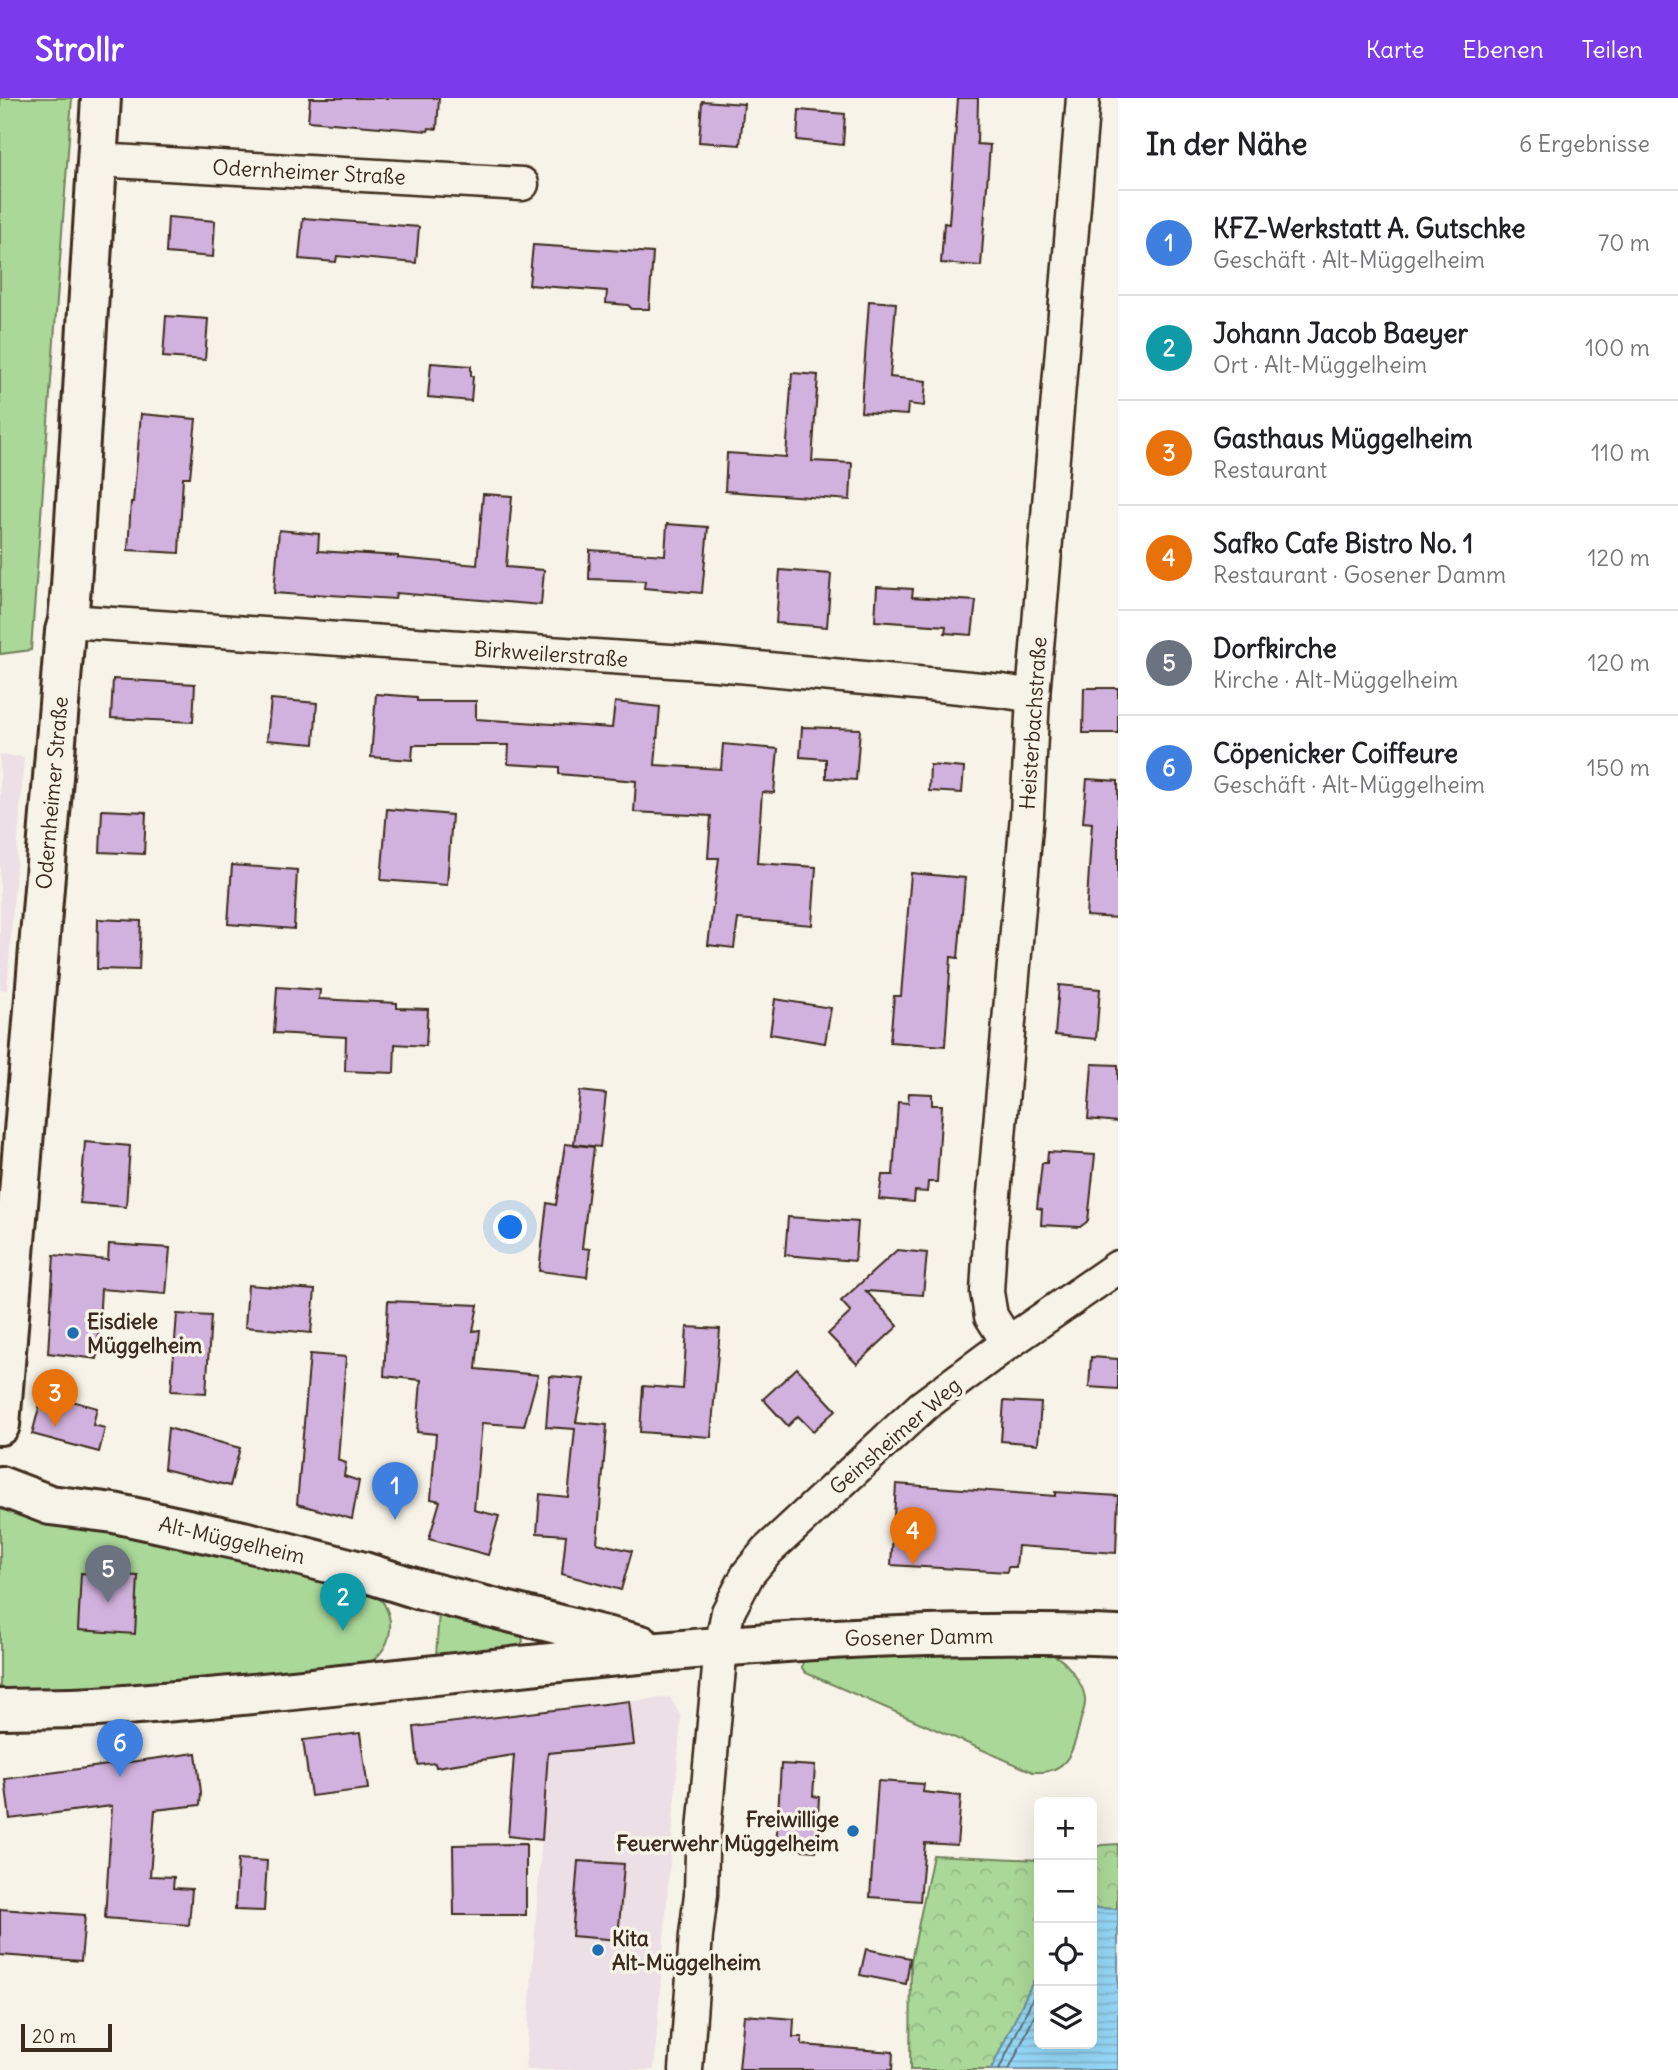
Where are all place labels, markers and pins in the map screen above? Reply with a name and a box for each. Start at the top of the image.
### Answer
place label: Eisdiele Müggelheim [87,1308,203,1359]
marker: Eisdiele Müggelheim [65,1325,81,1341]
pin: 3 [32,1369,78,1427]
pin: 1 [372,1462,418,1520]
pin: 4 [890,1507,936,1565]
pin: 5 [85,1545,131,1603]
pin: 2 [320,1573,366,1631]
pin: 6 [97,1719,143,1777]
place label: Freiwillige Feuerwehr Müggelheim [616,1806,840,1857]
marker: Freiwillige Feuerwehr Müggelheim [845,1823,861,1839]
place label: Kita Alt-Müggelheim [612,1925,761,1976]
marker: Kita Alt-Müggelheim [590,1942,606,1958]

